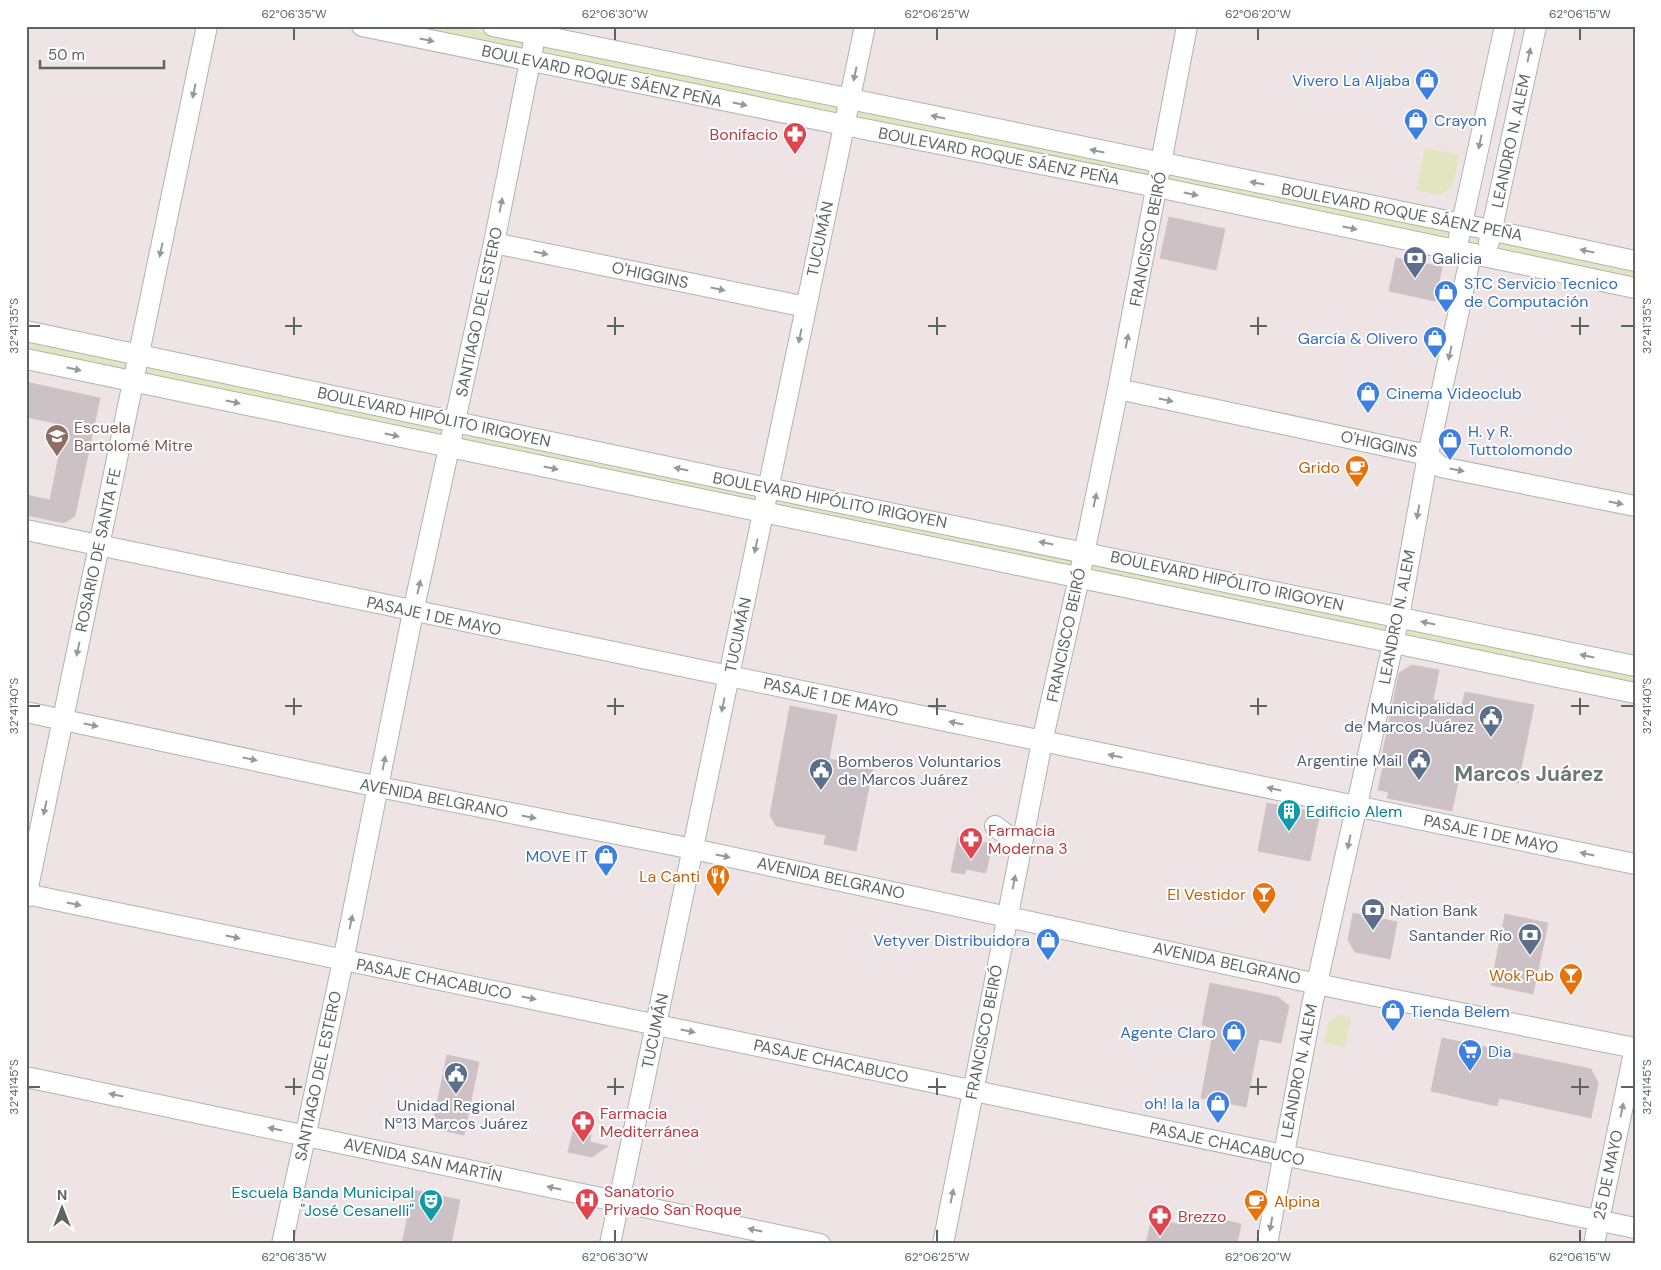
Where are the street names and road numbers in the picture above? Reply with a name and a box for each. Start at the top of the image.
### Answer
street label: BOULEVARD ROQUE SÁENZ PEÑA [480,40,725,112]
street label: LEANDRO N. ALEM [1487,72,1535,210]
street label: BOULEVARD ROQUE SÁENZ PEÑA [877,122,1122,190]
street label: FRANCISCO BEIRÓ [1125,170,1171,308]
street label: BOULEVARD ROQUE SÁENZ PEÑA [1280,178,1525,246]
street label: TUCUMÁN [802,199,838,279]
street label: SANTIAGO DEL ESTERO [451,225,507,399]
street label: O'HIGGINS [610,257,690,293]
street label: BOULEVARD HIPÓLITO IRIGOYEN [315,382,553,452]
street label: O'HIGGINS [1339,426,1419,462]
street label: ROSARIO DE SANTA FE [70,466,126,634]
street label: BOULEVARD HIPÓLITO IRIGOYEN [711,467,949,533]
street label: BOULEVARD HIPÓLITO IRIGOYEN [1108,546,1346,616]
street label: LEANDRO N. ALEM [1374,548,1420,686]
street label: FRANCISCO BEIRÓ [1042,566,1090,704]
street label: PASAJE 1 DE MAYO [365,591,503,641]
street label: TUCUMÁN [720,595,756,675]
street label: PASAJE 1 DE MAYO [762,672,900,722]
street label: AVENIDA BELGRANO [358,773,510,823]
street label: PASAJE 1 DE MAYO [1422,809,1560,859]
street label: AVENIDA BELGRANO [755,852,907,904]
street label: AVENIDA BELGRANO [1151,937,1303,989]
street label: PASAJE CHACABUCO [355,954,513,1004]
street label: FRANCISCO BEIRÓ [961,963,1007,1101]
street label: SANTIAGO DEL ESTERO [290,989,346,1163]
street label: TUCUMÁN [637,991,673,1071]
street label: LEANDRO N. ALEM [1276,1002,1322,1140]
street label: PASAJE CHACABUCO [752,1034,910,1088]
street label: PASAJE CHACABUCO [1148,1117,1306,1171]
street label: 25 DE MAYO [1588,1128,1628,1222]
street label: AVENIDA SAN MARTÍN [342,1133,504,1187]

